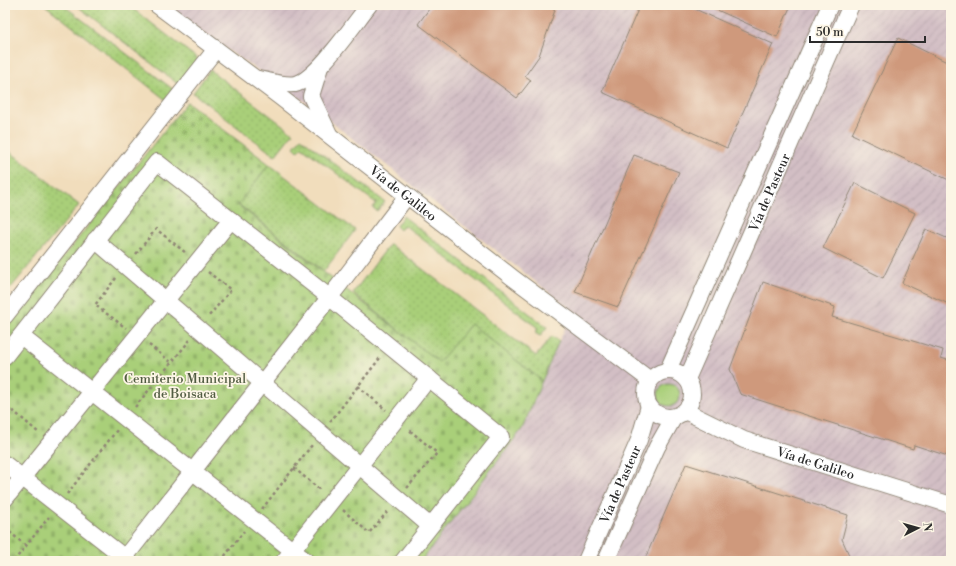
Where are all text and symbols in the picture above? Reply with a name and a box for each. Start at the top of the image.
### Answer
scale bar [810,18,925,44]
text: 50 m [816,25,844,40]
street label: Vía de Pasteur [745,151,794,235]
street label: Vía de Galileo [365,162,440,225]
park label: Cemiterio Municipal de Boisaca [124,371,246,402]
street label: Vía de Pasteur [596,443,645,527]
street label: Vía de Galileo [774,443,856,483]
north arrow [898,508,938,548]
text: N [920,522,934,532]

